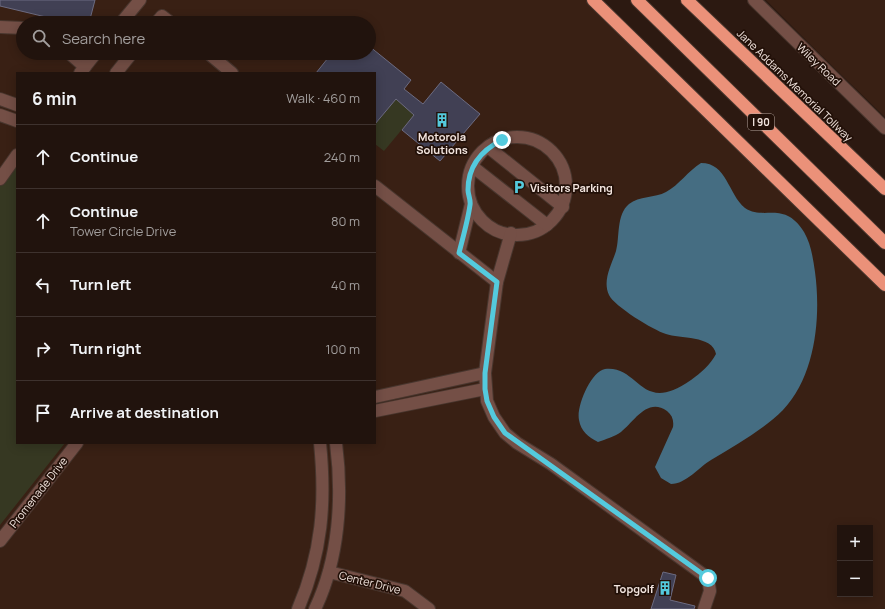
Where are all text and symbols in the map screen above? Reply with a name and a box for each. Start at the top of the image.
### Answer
search box [16,16,376,60]
street label: Jane Addams Memorial Tollway [734,26,856,145]
icon: search [30,27,52,49]
text: Search here [62,28,145,49]
street label: Wiley Road [794,39,844,89]
text: 6 min [32,87,77,110]
text: Walk · 460 m [286,89,360,107]
building icon: Motorola Solutions [434,112,450,128]
road number: I 90 [748,114,774,130]
place label: Motorola Solutions [416,129,468,157]
route end [493,131,511,149]
icon: ahead [32,146,54,168]
text: Continue [70,146,138,167]
text: 240 m [324,148,360,166]
parking icon: Visitors Parking [511,179,527,195]
place label: Visitors Parking [530,180,613,195]
text: Continue [70,201,138,222]
icon: ahead [32,210,54,232]
text: 80 m [331,212,360,230]
text: Tower Circle Drive [70,222,176,240]
icon: left [32,274,54,296]
text: Turn left [70,274,132,295]
text: 40 m [331,276,360,294]
icon: right [32,338,54,360]
text: Turn right [70,338,141,359]
text: 100 m [325,340,360,358]
icon: arrive [32,402,54,424]
text: Arrive at destination [70,402,219,423]
street label: Promenade Drive [6,453,71,531]
map controls [837,525,873,597]
button: + [837,525,873,561]
button: − [837,561,873,597]
street label: Center Drive [338,567,403,597]
route start [699,569,717,587]
building icon: Topgolf [657,580,673,596]
place label: Topgolf [614,581,655,596]

